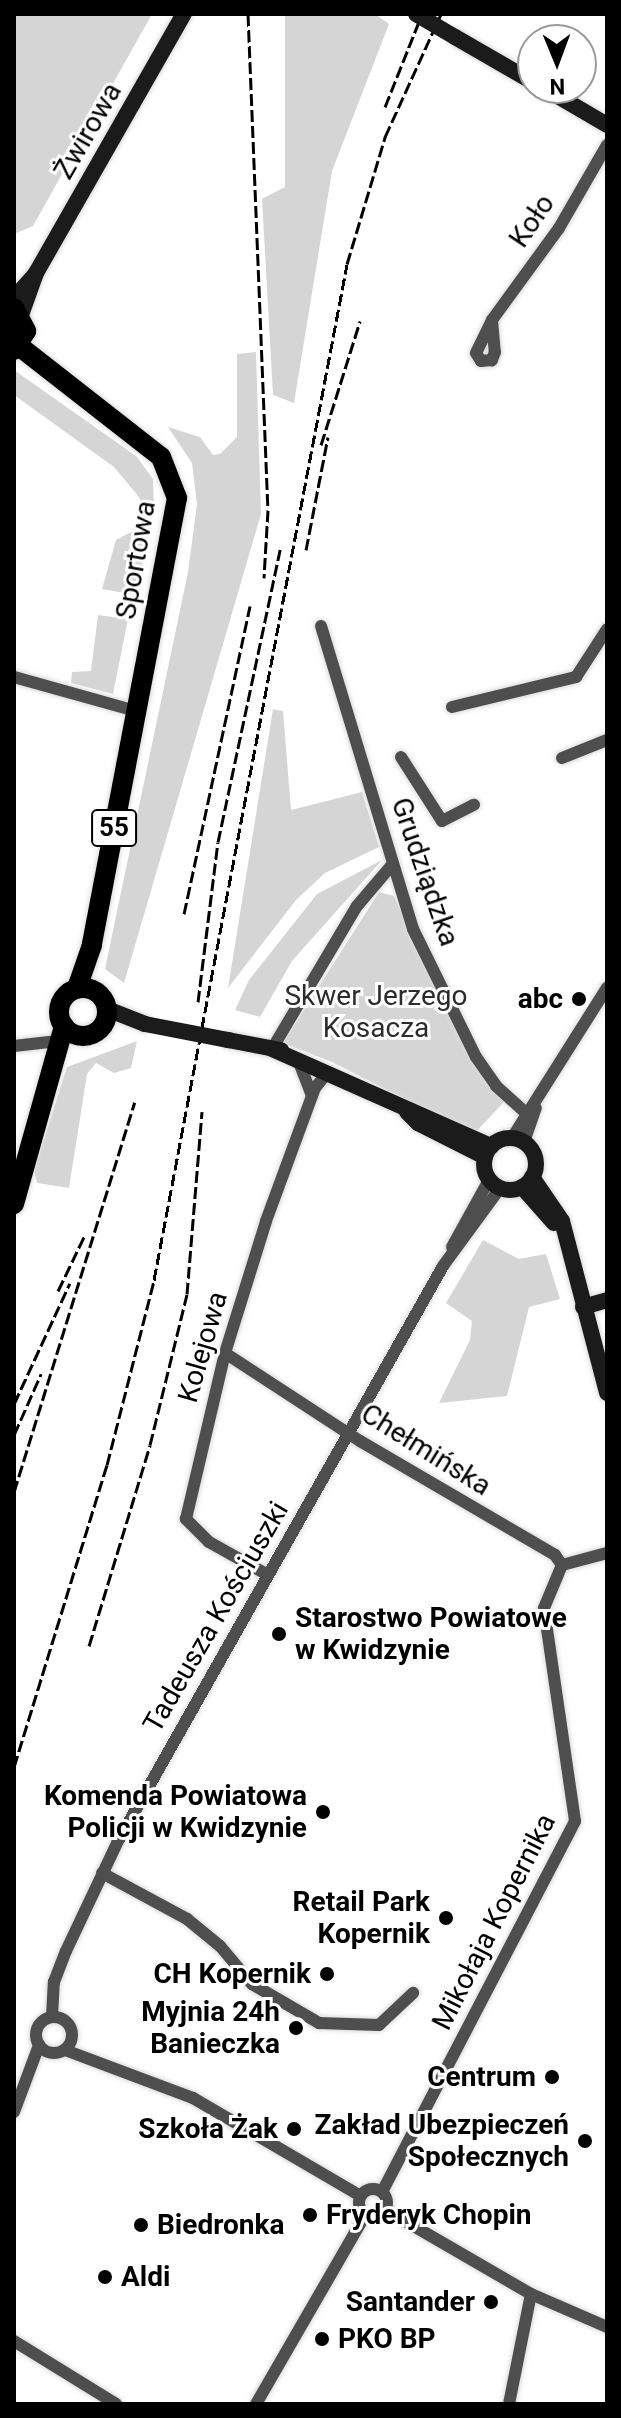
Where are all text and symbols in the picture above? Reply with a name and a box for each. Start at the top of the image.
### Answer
north arrow [517,24,597,104]
text: N [549,74,565,99]
street label: Żwirowa [47,77,129,185]
street label: Koło [502,188,562,254]
street label: Sportowa [109,498,163,622]
street label: Grudziądzka [384,793,466,951]
road number: 55 [90,806,138,850]
park label: Skwer Jerzego Kosacza [284,979,468,1045]
place label: abc [518,982,563,1016]
marker: abc [570,990,588,1008]
street label: Kolejowa [171,1288,235,1406]
street label: Chełmińska [355,1397,497,1503]
street label: Tadeusza Kościuszki [136,1496,296,1738]
place label: Starostwo Powiatowe w Kwidzynie [295,1601,567,1667]
marker: Starostwo Powiatowe w Kwidzynie [270,1625,288,1643]
place label: Komenda Powiatowa Policji w Kwidzynie [44,1779,307,1845]
marker: Komenda Powiatowa Policji w Kwidzynie [314,1803,332,1821]
street label: Mikołaja Kopernika [425,1808,563,2036]
place label: Retail Park Kopernik [293,1885,430,1951]
marker: Retail Park Kopernik [437,1909,455,1927]
place label: CH Kopernik [154,1957,311,1991]
marker: CH Kopernik [318,1965,336,1983]
place label: Myjnia 24h Banieczka [141,1995,280,2061]
marker: Myjnia 24h Banieczka [287,2019,305,2037]
place label: Centrum [427,2060,536,2094]
marker: Centrum [543,2068,561,2086]
place label: Zakład Ubezpieczeń Społecznych [314,2108,569,2174]
place label: Szkoła Żak [138,2112,278,2146]
marker: Szkoła Żak [285,2120,303,2138]
marker: Zakład Ubezpieczeń Społecznych [576,2132,594,2150]
place label: Fryderyk Chopin [326,2198,531,2232]
marker: Fryderyk Chopin [301,2206,319,2224]
place label: Biedronka [157,2208,284,2242]
marker: Biedronka [132,2216,150,2234]
place label: Aldi [121,2260,170,2294]
marker: Aldi [96,2268,114,2286]
place label: Santander [346,2285,475,2319]
marker: Santander [482,2293,500,2311]
place label: PKO BP [338,2322,436,2356]
marker: PKO BP [313,2330,331,2348]

